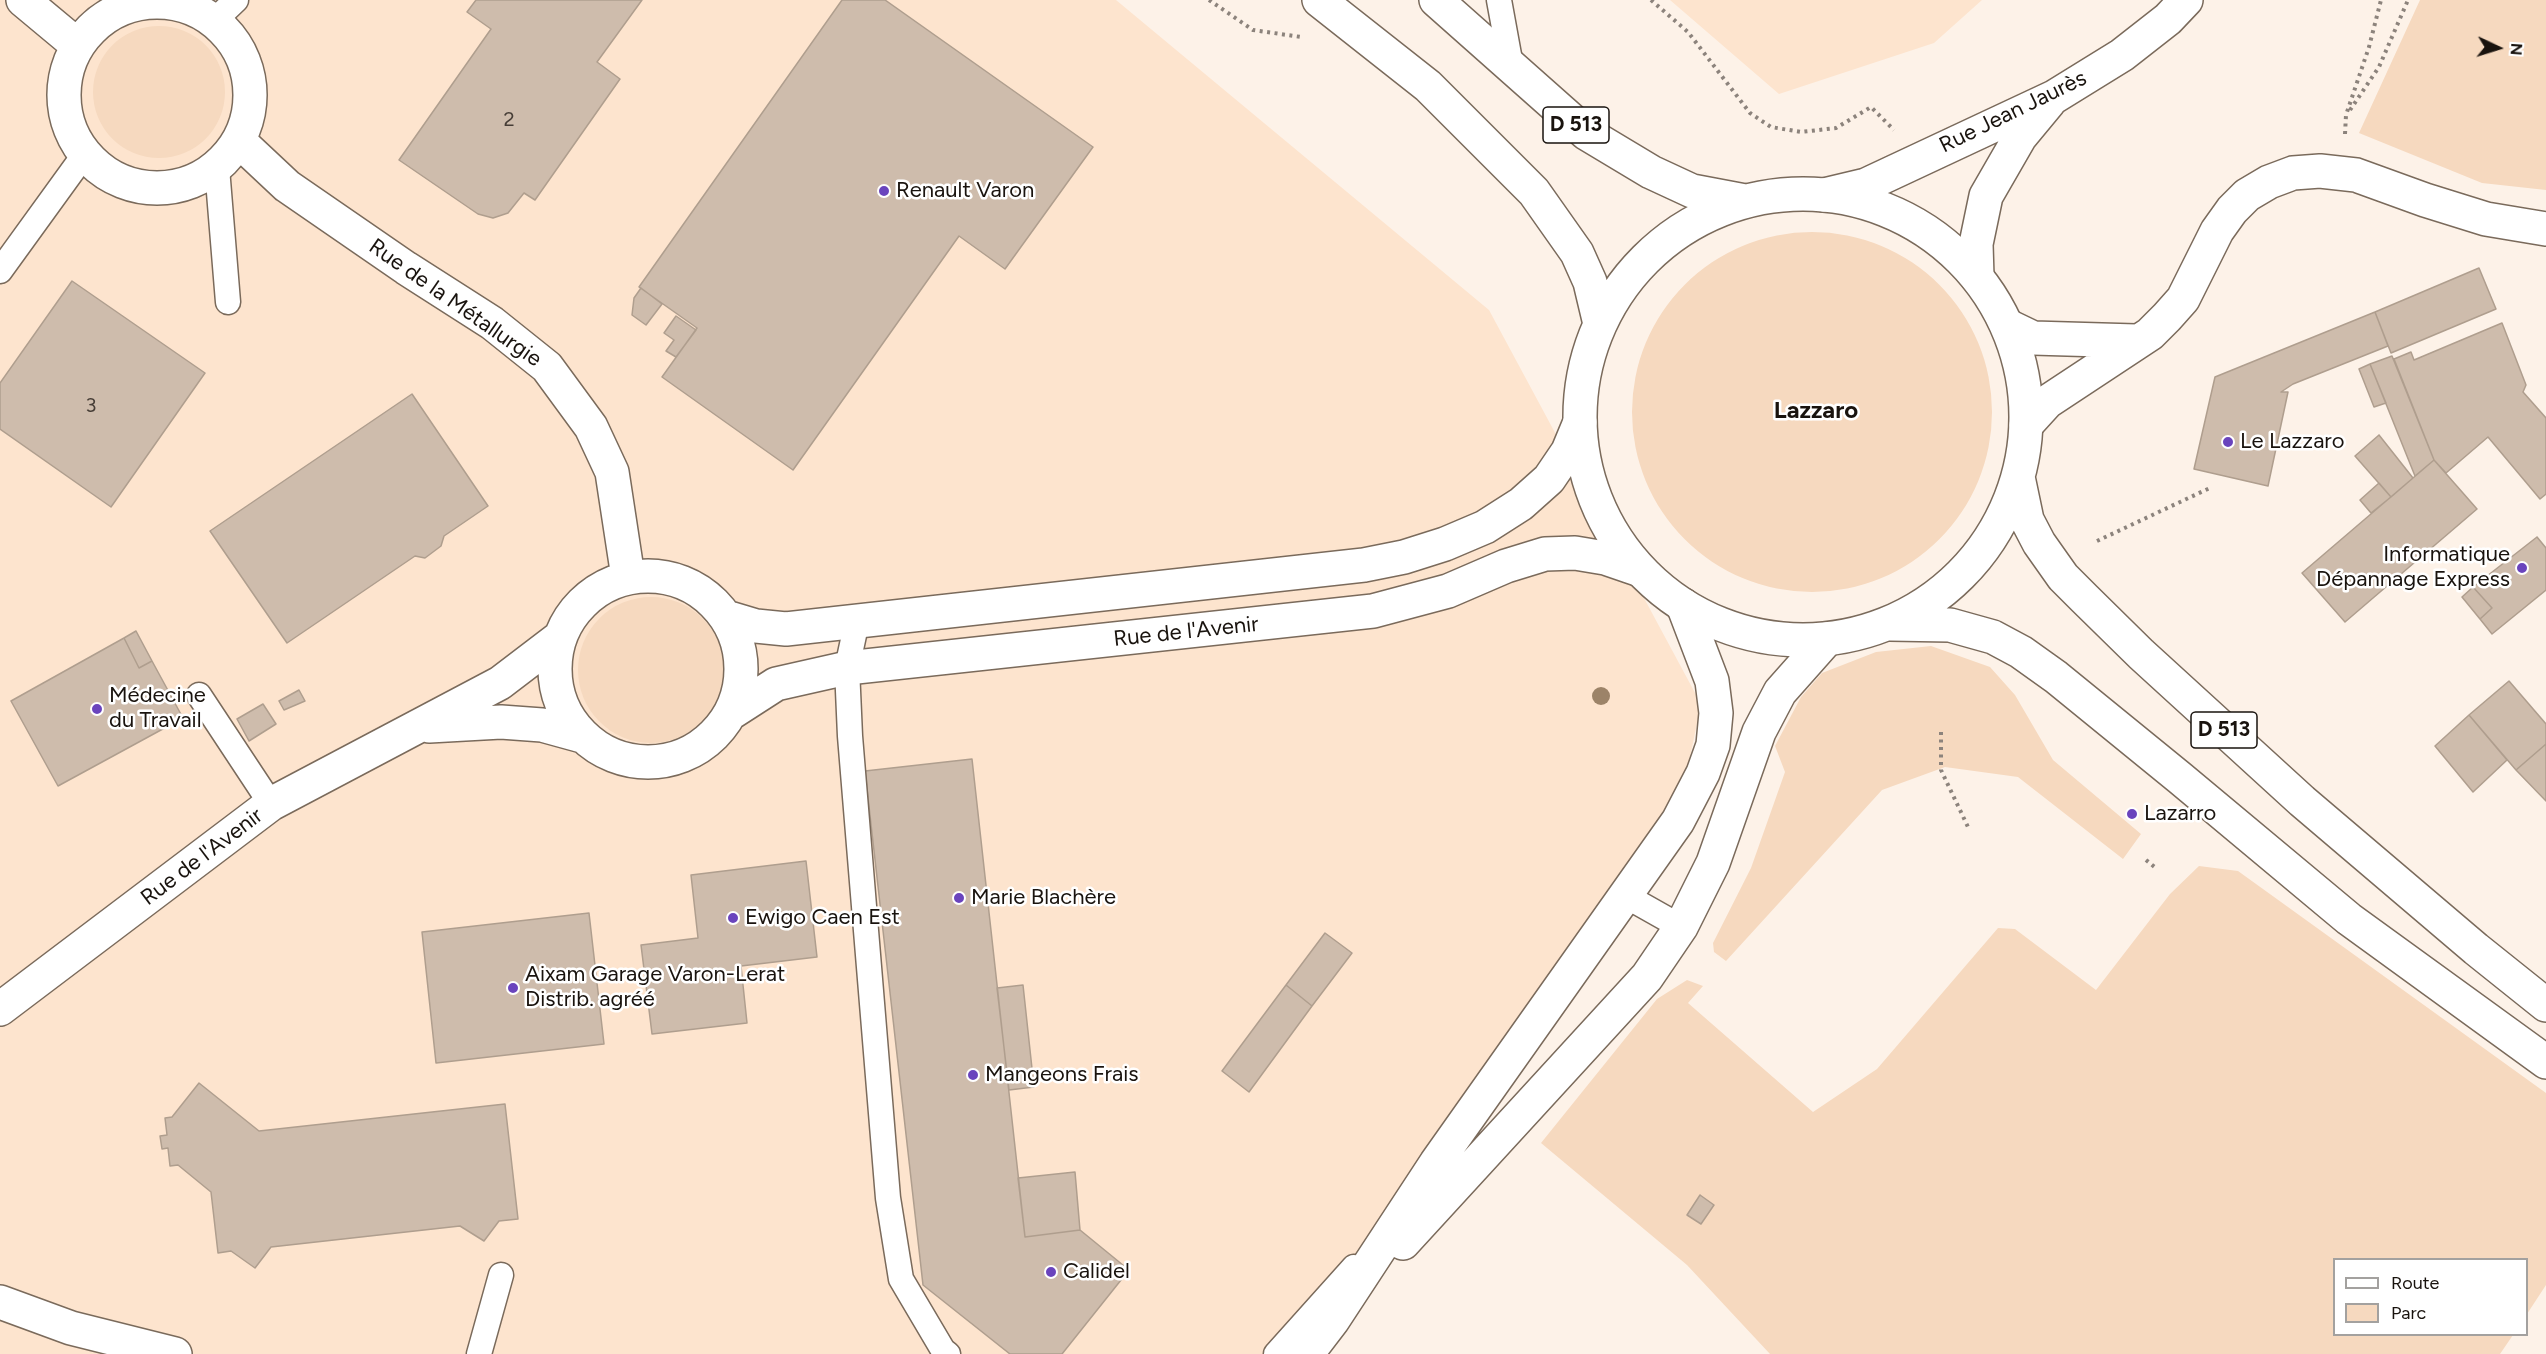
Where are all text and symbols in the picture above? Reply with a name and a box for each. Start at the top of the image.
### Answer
north arrow [2468,18,2528,78]
text: N [2507,42,2526,56]
street label: Rue Jean Jaurès [1935,65,2091,159]
road number: D 513 [1543,107,1609,143]
house number: 2 [503,108,515,132]
place label: Renault Varon [896,178,1034,204]
marker: Renault Varon [877,184,891,198]
street label: Rue de la Métallurgie [364,233,546,373]
house number: 3 [86,394,96,418]
district label: Lazzaro [1774,397,1858,425]
place label: Le Lazzaro [2240,429,2345,455]
marker: Le Lazzaro [2221,435,2235,449]
place label: Informatique Dépannage Express [2316,542,2510,594]
marker: Informatique Dépannage Express [2515,561,2529,575]
street label: Rue de l'Avenir [1112,611,1260,653]
place label: Médecine du Travail [109,683,206,734]
marker: Médecine du Travail [90,702,104,716]
road number: D 513 [2191,712,2257,748]
place label: Lazarro [2144,801,2216,827]
street label: Rue de l'Avenir [136,803,268,911]
marker: Lazarro [2125,807,2139,821]
place label: Marie Blachère [971,885,1116,911]
marker: Marie Blachère [952,891,966,905]
place label: Ewigo Caen Est [745,905,900,931]
marker: Ewigo Caen Est [726,911,740,925]
place label: Aixam Garage Varon-Lerat Distrib. agréé [525,962,785,1014]
marker: Aixam Garage Varon-Lerat Distrib. agréé [506,981,520,995]
place label: Mangeons Frais [985,1062,1138,1088]
marker: Mangeons Frais [966,1068,980,1082]
legend [2333,1258,2528,1336]
place label: Calidel [1063,1259,1130,1285]
marker: Calidel [1044,1265,1058,1279]
text: Route [2391,1272,2439,1294]
text: Parc [2391,1302,2426,1324]

